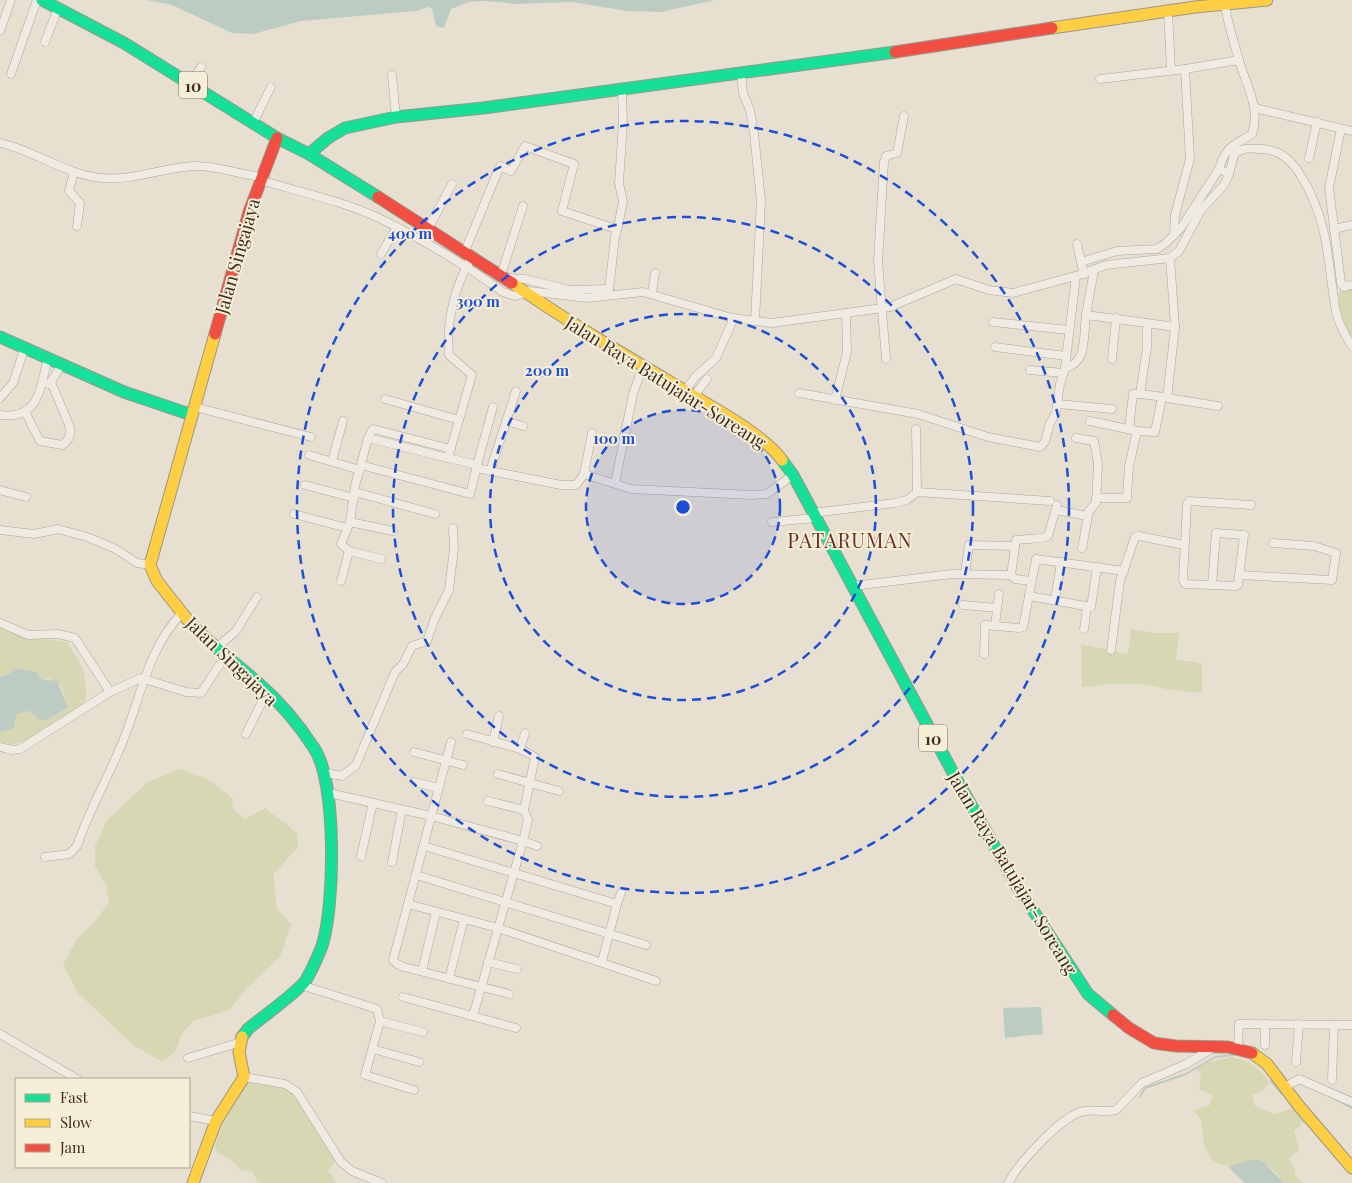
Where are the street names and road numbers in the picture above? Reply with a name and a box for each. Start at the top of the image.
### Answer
road number: 10 [179,72,207,98]
street label: Jalan Singajaya [209,195,265,318]
street label: Jalan Raya Batujajar-Soreang [560,310,772,454]
street label: Jalan Singajaya [180,610,283,711]
road number: 10 [919,724,947,751]
street label: Jalan Raya Batujajar-Soreang [942,766,1084,979]

